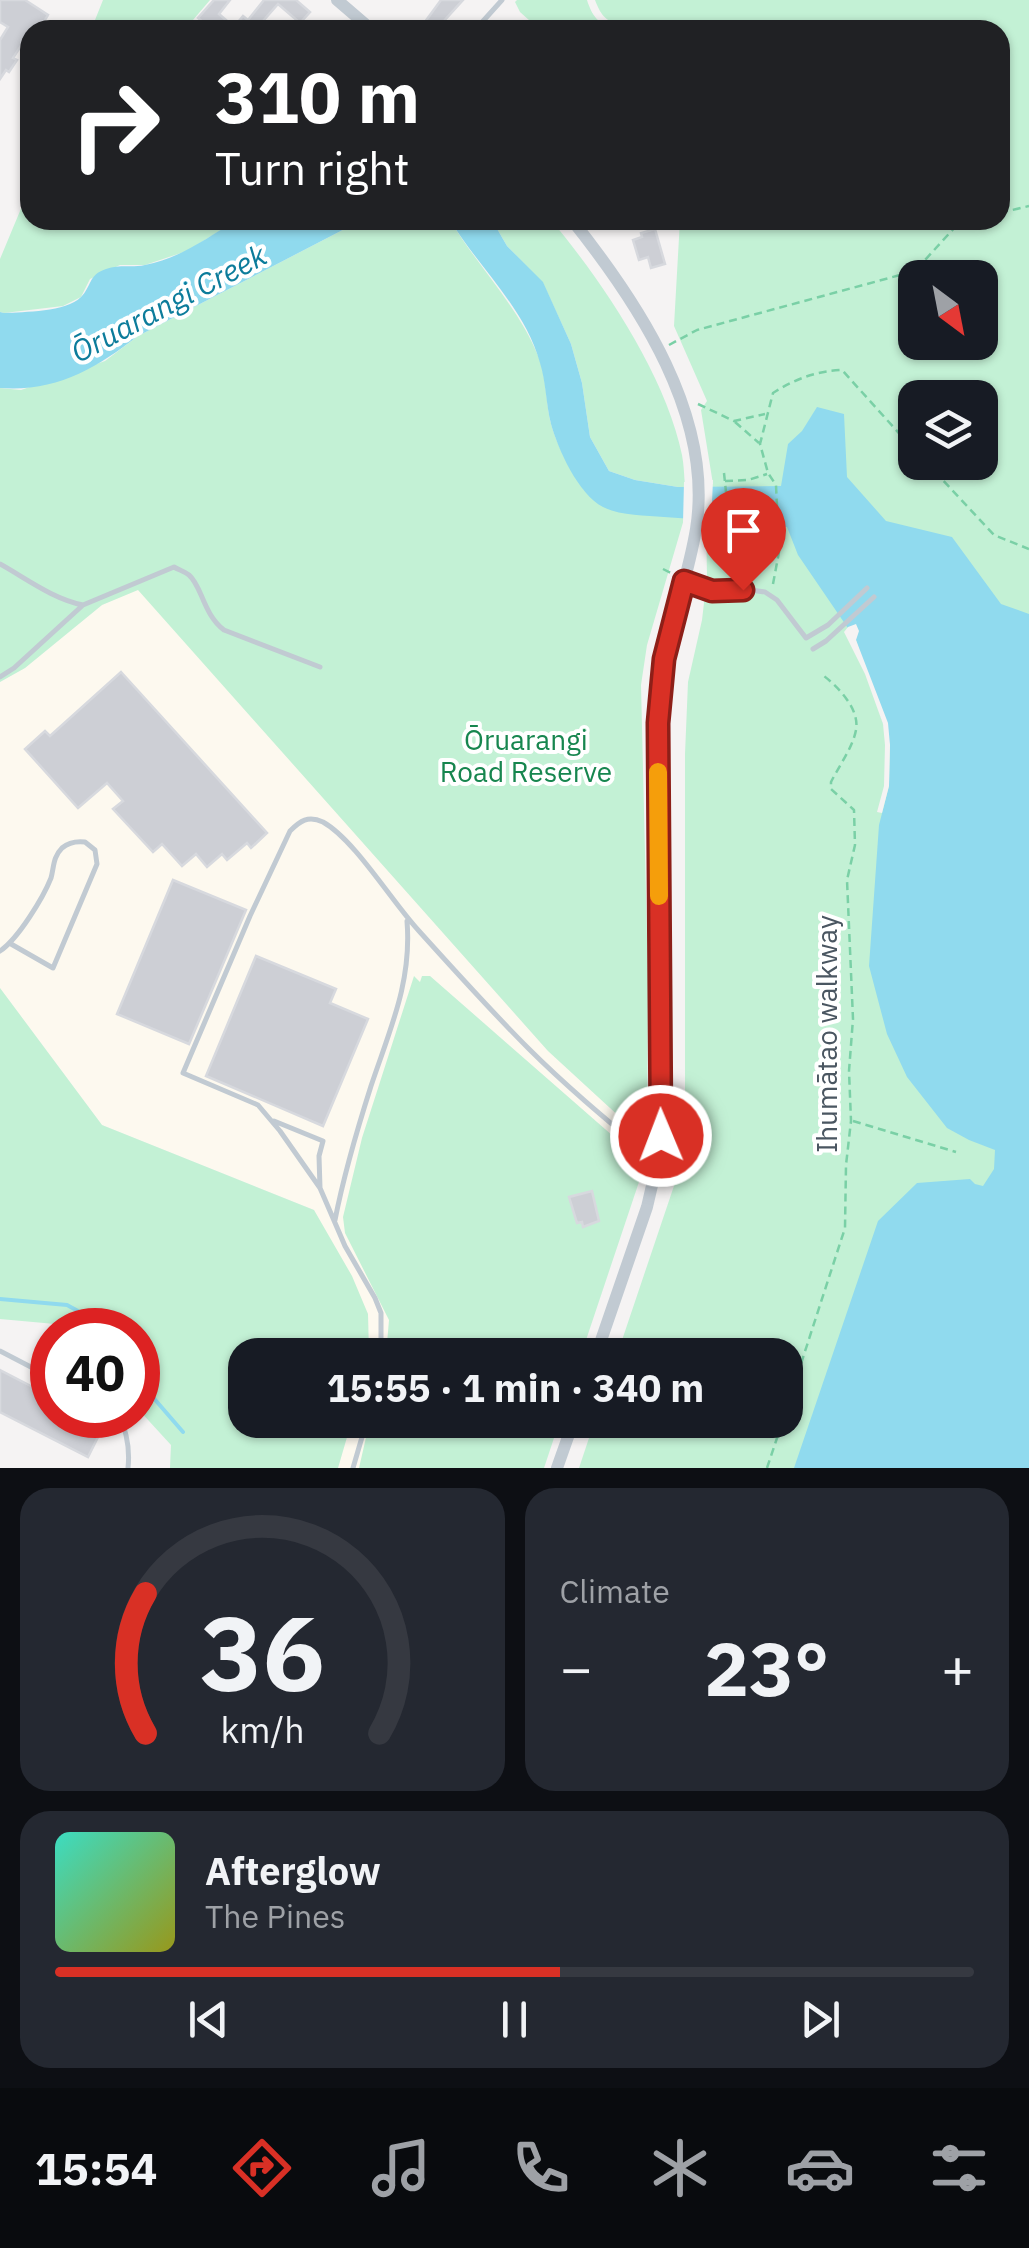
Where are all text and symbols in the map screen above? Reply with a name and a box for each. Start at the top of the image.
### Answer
text: 310 m [215,51,420,142]
icon: right [50,60,180,190]
text: Turn right [215,139,410,197]
water label: Ōruarangi Creek [64,235,273,371]
north arrow [898,260,998,360]
map controls [898,260,998,480]
button: layers [898,380,998,480]
pin [701,488,786,591]
icon: arrive [716,503,771,558]
park label: Ōruarangi Road Reserve [440,721,612,790]
street label: Ihumātao walkway [808,915,845,1153]
position arrow [609,1084,713,1188]
speed limit sign: 40 [30,1308,160,1438]
text: 15:55 · 1 min · 340 m [327,1363,704,1412]
text: Climate [560,1570,670,1612]
text: 36 [200,1584,325,1720]
text: 23° [704,1619,829,1717]
text: − [560,1632,593,1703]
text: + [941,1632,974,1703]
text: km/h [220,1706,304,1753]
text: Afterglow [205,1846,381,1895]
text: The Pines [205,1895,345,1937]
icon: previous [181,1992,236,2047]
icon: pause [487,1992,542,2047]
icon: next [793,1992,848,2047]
icon: directions [227,2133,297,2203]
icon: music [366,2133,436,2203]
icon: phone [506,2133,576,2203]
icon: climate [645,2133,715,2203]
icon: car [785,2133,855,2203]
icon: filters [924,2133,994,2203]
text: 15:54 [35,2139,158,2197]

